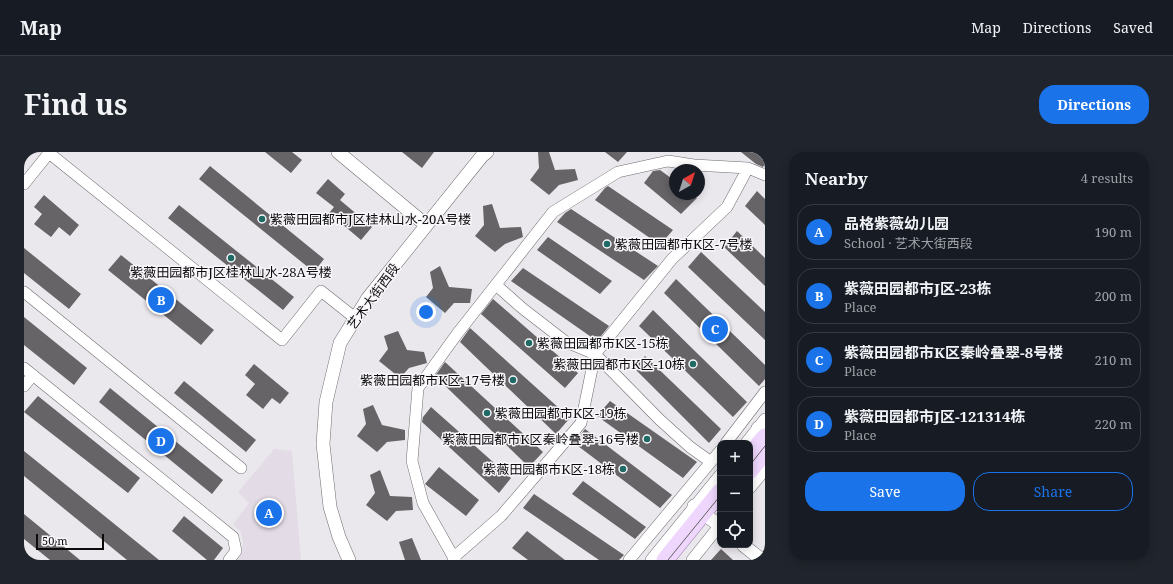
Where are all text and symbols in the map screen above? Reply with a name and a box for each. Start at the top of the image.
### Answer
text: Map [20,15,62,41]
text: Map [971,18,1001,37]
text: Directions [1023,18,1091,37]
text: Saved [1113,18,1153,37]
text: Find us [24,85,128,123]
button: Directions [1039,85,1149,124]
north arrow [669,164,705,200]
text: Nearby [805,167,868,190]
text: 4 results [1081,169,1133,187]
place label: 紫薇田园都市J区桂林山水-20A号楼 [270,210,471,228]
text: 品格紫薇幼儿园 [844,213,949,233]
marker: 紫薇田园都市J区桂林山水-20A号楼 [257,214,267,224]
text: A [814,223,824,241]
text: 190 m [1095,223,1132,241]
text: School · 艺术大街西段 [844,234,973,252]
place label: 紫薇田园都市K区-7号楼 [615,235,752,253]
marker: 紫薇田园都市K区-7号楼 [602,239,612,249]
marker: 紫薇田园都市J区桂林山水-28A号楼 [226,253,236,263]
street label: 艺术大街西段 [343,259,403,333]
place label: 紫薇田园都市J区桂林山水-28A号楼 [130,263,332,281]
text: 紫薇田园都市J区-23栋 [844,278,992,298]
pin: B [148,285,174,315]
text: B [815,287,823,305]
text: 200 m [1095,287,1132,305]
text: Place [844,298,877,316]
your location [416,302,436,322]
pin: C [702,314,728,344]
place label: 紫薇田园都市K区-15栋 [537,334,669,352]
marker: 紫薇田园都市K区-15栋 [524,338,534,348]
text: 紫薇田园都市K区秦岭叠翠-8号楼 [844,342,1063,362]
text: C [815,351,823,369]
text: 210 m [1095,351,1132,369]
place label: 紫薇田园都市K区-10栋 [553,355,685,373]
marker: 紫薇田园都市K区-10栋 [688,359,698,369]
text: Place [844,362,877,380]
place label: 紫薇田园都市K区-17号楼 [360,371,505,389]
marker: 紫薇田园都市K区-17号楼 [508,375,518,385]
place label: 紫薇田园都市K区-19栋 [495,404,627,422]
text: 紫薇田园都市J区-121314栋 [844,406,1025,426]
marker: 紫薇田园都市K区-19栋 [482,408,492,418]
text: D [814,415,824,433]
text: 220 m [1095,415,1132,433]
pin: D [148,426,174,456]
text: Place [844,426,877,444]
place label: 紫薇田园都市K区秦岭叠翠-16号楼 [442,430,639,448]
marker: 紫薇田园都市K区秦岭叠翠-16号楼 [642,434,652,444]
map controls [717,440,753,548]
button: + [717,440,753,476]
place label: 紫薇田园都市K区-18栋 [483,460,615,478]
marker: 紫薇田园都市K区-18栋 [618,464,628,474]
button: Save [805,472,965,511]
button: Share [973,472,1133,511]
button: − [717,476,753,512]
pin: A [256,498,282,528]
button: locate [717,512,753,548]
scale bar [36,532,104,551]
text: 50 m [42,533,68,548]

